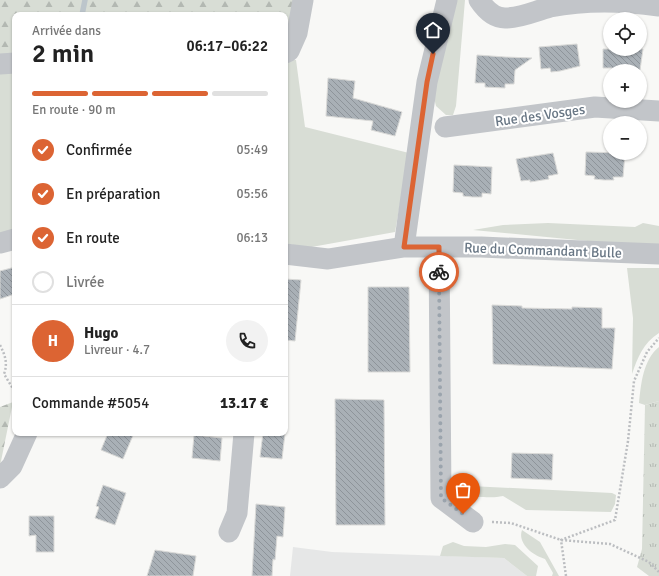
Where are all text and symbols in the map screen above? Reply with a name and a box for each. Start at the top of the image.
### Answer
map controls [603,12,647,160]
button: locate [603,12,647,56]
pin [416,13,450,54]
icon: home [422,19,444,41]
text: Arrivée dans [32,23,101,39]
text: 06:17–06:22 [187,37,268,55]
text: 2 min [32,38,94,70]
button: + [603,64,647,108]
street label: Rue des Vosges [494,101,586,130]
text: En route · 90 m [32,102,116,118]
button: − [603,116,647,160]
icon: check [32,139,54,161]
text: Confirmée [66,141,132,159]
text: 05:49 [236,142,268,158]
icon: check [32,183,54,205]
text: En préparation [66,185,161,203]
text: 05:56 [236,186,268,202]
icon: check [32,227,54,249]
text: En route [66,229,120,247]
text: 06:13 [236,230,268,246]
street label: Rue du Commandant Bulle [464,239,622,262]
courier [419,252,459,292]
icon: bike [428,261,450,283]
text: Livrée [66,273,105,291]
button: phone [226,320,268,362]
text: Hugo [84,324,118,342]
text: H [48,332,58,350]
text: Livreur · 4.7 [84,342,150,358]
text: Commande #5054 [32,394,149,412]
text: 13.17 € [220,394,268,412]
pin [446,473,480,514]
icon: bag [452,479,474,501]

